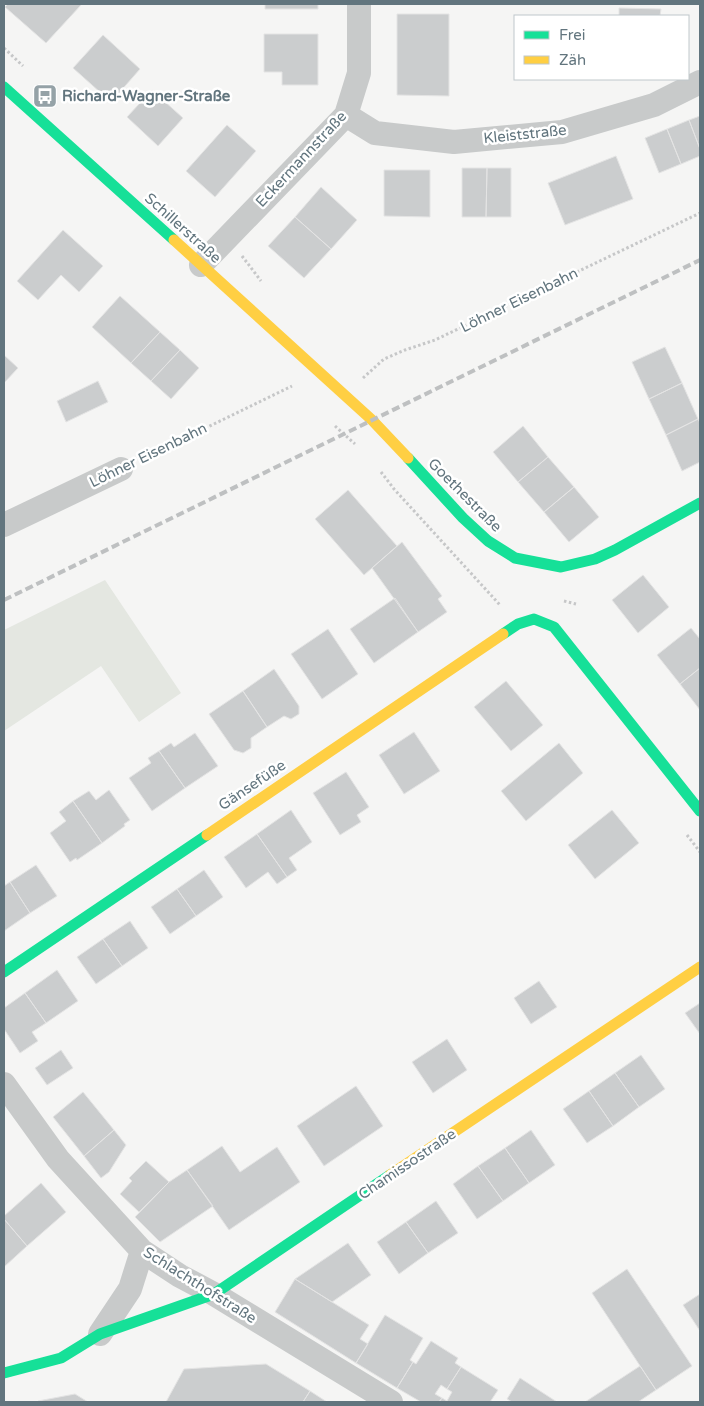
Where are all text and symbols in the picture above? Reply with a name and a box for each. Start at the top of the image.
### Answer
legend [514,15,689,80]
text: Frei [559,26,585,44]
text: Zäh [559,51,586,69]
bus stop icon: Richard-Wagner-Straße [32,83,58,109]
place label: Richard-Wagner-Straße [62,87,231,106]
street label: Eckermannstraße [252,107,350,211]
street label: Kleiststraße [483,121,567,147]
street label: Schillerstraße [141,189,225,267]
street label: Löhner Eisenbahn [457,264,581,336]
street label: Löhner Eisenbahn [86,419,210,491]
street label: Goethestraße [424,454,506,536]
street label: Gänsefüße [215,756,289,814]
street label: Chamissostraße [355,1125,459,1203]
street label: Schlachthofstraße [140,1243,260,1327]

